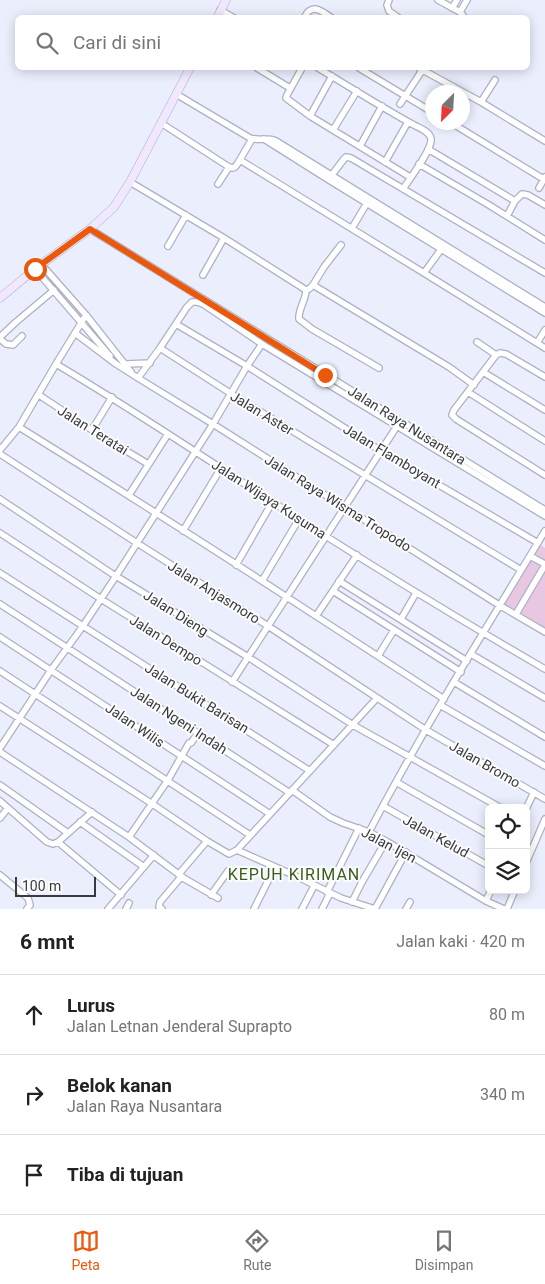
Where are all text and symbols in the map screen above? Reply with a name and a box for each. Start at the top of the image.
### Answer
search box [15,15,530,70]
icon: search [33,29,61,57]
text: Cari di sini [73,31,161,54]
north arrow [425,85,470,130]
route start [24,258,47,281]
route end [314,364,337,387]
street label: Jalan Raya Nusantara [345,382,469,468]
street label: Jalan Aster [228,388,297,438]
street label: Jalan Teratai [55,402,131,458]
street label: Jalan Flamboyant [340,421,444,492]
street label: Jalan Raya Wisma Tropodo [262,451,414,555]
street label: Jalan Wijaya Kusuma [209,456,329,542]
street label: Jalan Anjasmoro [165,557,263,627]
street label: Jalan Dieng [141,587,211,639]
street label: Jalan Dempo [127,611,205,669]
street label: Jalan Bukit Barisan [142,660,252,736]
street label: Jalan Ngeni Indah [128,683,230,757]
street label: Jalan Wilis [103,700,167,750]
street label: Jalan Bromo [447,737,523,791]
map controls [485,804,530,894]
button: locate [485,804,530,849]
street label: Jalan Kelud [400,811,472,861]
street label: Jalan Ijen [359,824,419,866]
button: layers [485,849,530,894]
district label: KEPUH KIRIMAN [228,865,360,884]
scale bar [15,874,96,897]
text: 100 m [22,878,61,894]
text: 6 mnt [20,930,74,954]
text: Jalan kaki · 420 m [396,932,525,951]
text: Lurus [67,994,115,1017]
icon: ahead [20,1001,48,1029]
text: 80 m [489,1005,525,1024]
text: Jalan Letnan Jenderal Suprapto [67,1017,292,1036]
text: Belok kanan [67,1074,172,1097]
icon: right [20,1081,48,1109]
text: 340 m [480,1085,525,1104]
text: Jalan Raya Nusantara [67,1097,222,1116]
icon: arrive [20,1161,48,1189]
text: Tiba di tujuan [67,1163,183,1186]
tab: Peta [72,1227,100,1273]
tab: Rute [243,1227,271,1273]
tab: Disimpan [415,1227,473,1273]

